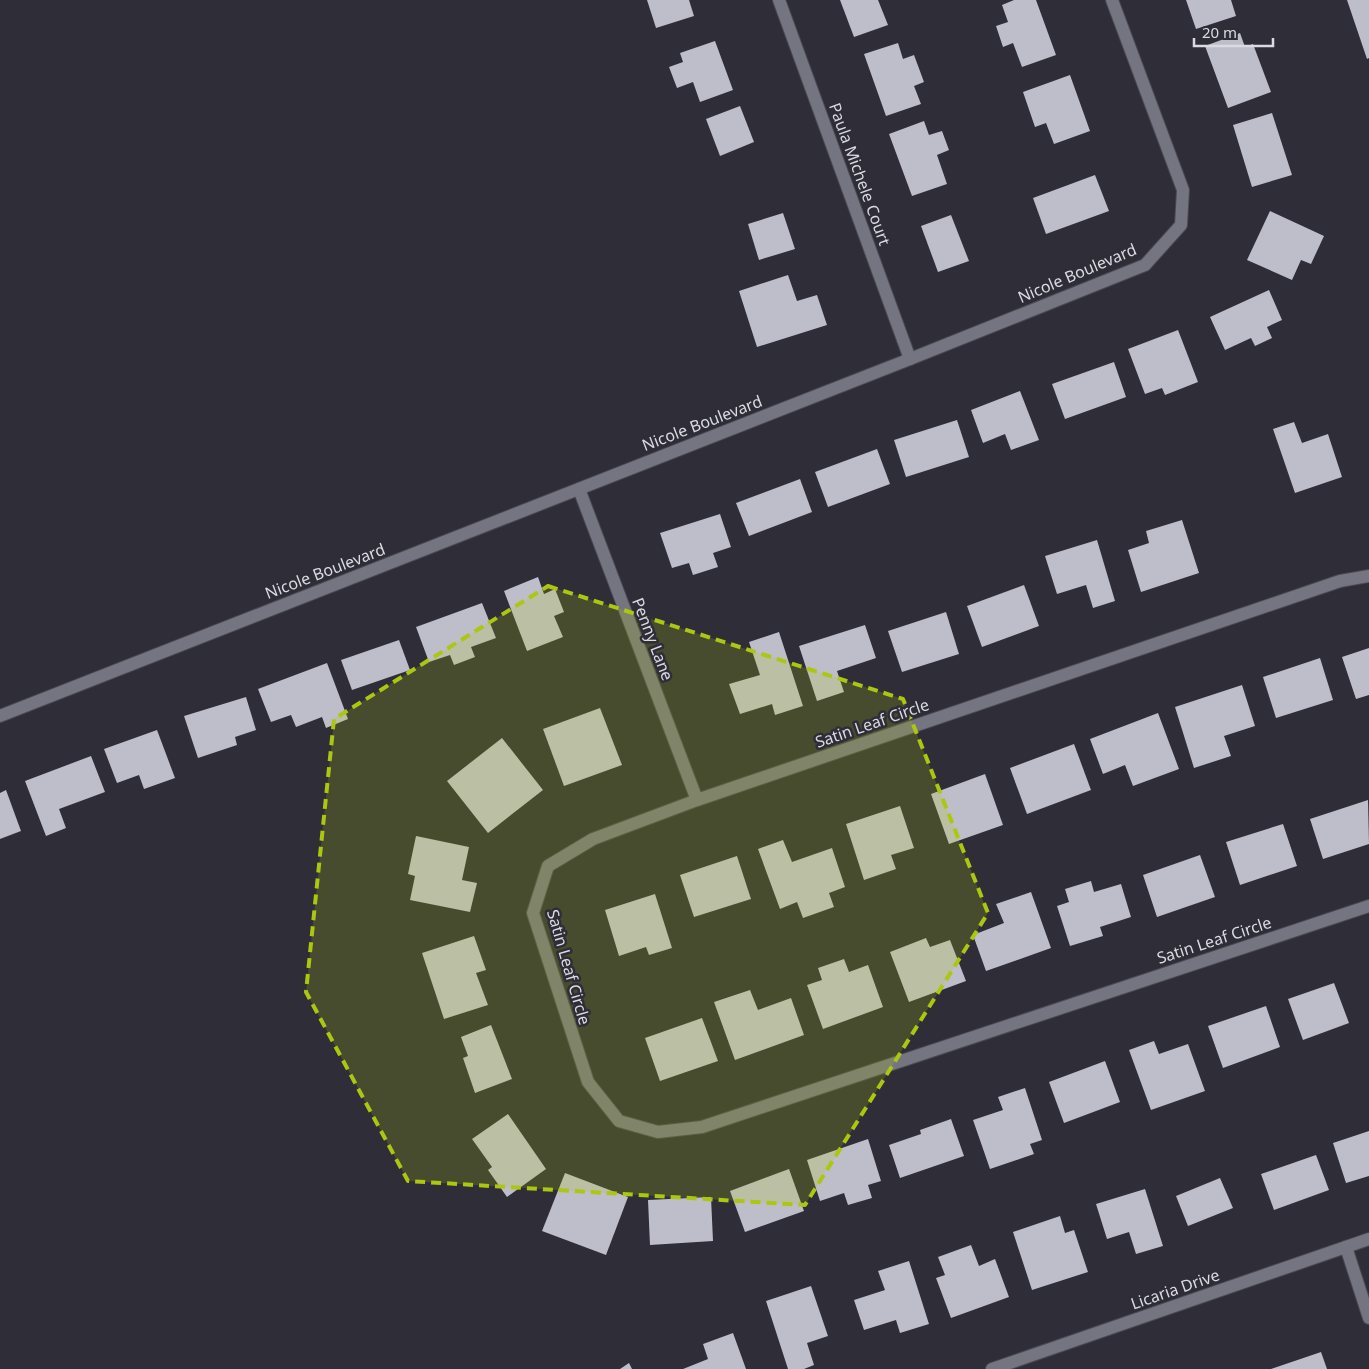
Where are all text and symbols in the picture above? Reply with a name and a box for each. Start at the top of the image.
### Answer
scale bar [1194,15,1273,47]
text: 20 m [1202,22,1237,42]
street label: Paula Michele Court [824,100,896,249]
street label: Nicole Boulevard [1014,238,1140,308]
street label: Nicole Boulevard [639,390,765,456]
street label: Nicole Boulevard [262,538,388,604]
street label: Penny Lane [627,594,679,684]
street label: Satin Leaf Circle [812,693,932,753]
street label: Satin Leaf Circle [542,907,596,1027]
street label: Satin Leaf Circle [1154,911,1274,969]
street label: Licaria Drive [1128,1264,1222,1314]

